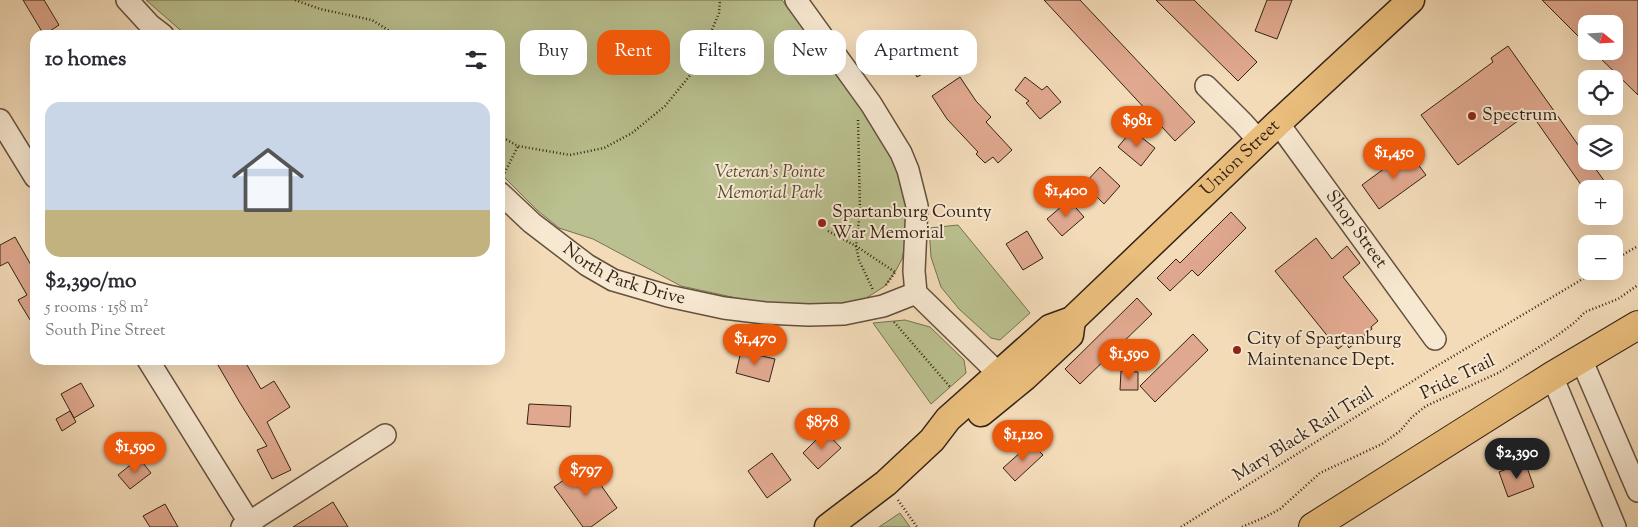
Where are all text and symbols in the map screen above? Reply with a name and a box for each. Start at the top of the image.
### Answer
north arrow [1578,15,1622,60]
map controls [1578,15,1623,280]
chip: Buy [520,30,587,75]
chip: Rent [597,30,670,75]
chip: Filters [680,30,764,75]
chip: New [774,30,846,75]
chip: Apartment [856,30,977,75]
text: 10 homes [45,45,126,75]
icon: filters [462,46,490,74]
button: locate [1578,70,1623,115]
place label: Spectrum [1482,103,1557,129]
pin: $981 [1107,106,1167,148]
text: $981 [1122,110,1152,133]
marker: Spectrum [1466,110,1478,122]
street label: Union Street [1195,114,1286,203]
button: layers [1578,125,1623,170]
icon: home [223,135,313,225]
pin: $1,450 [1353,138,1435,180]
text: $1,450 [1374,142,1414,165]
park label: Veteran's Pointe Memorial Park [715,160,825,207]
pin: $1,400 [1025,176,1107,218]
text: $1,400 [1045,180,1087,203]
button: + [1578,180,1623,225]
street label: Shop Street [1318,185,1393,274]
place label: Spartanburg County War Memorial [832,200,992,247]
marker: Spartanburg County War Memorial [816,217,828,229]
button: − [1578,235,1623,280]
street label: North Park Drive [556,237,687,312]
text: $2,390/mo [45,267,136,297]
text: 5 rooms · 158 m² [45,297,149,320]
text: South Pine Street [45,320,166,343]
pin: $1,470 [714,324,796,366]
place label: City of Spartanburg Maintenance Dept. [1247,327,1402,374]
text: $1,470 [734,328,776,351]
pin: $1,590 [1088,338,1170,381]
text: $1,590 [1109,343,1149,366]
marker: City of Spartanburg Maintenance Dept. [1231,344,1243,356]
street label: Pride Trail [1416,349,1500,407]
street label: Mary Black Rail Trail [1229,381,1379,489]
pin: $878 [792,408,852,450]
text: $878 [806,412,838,435]
pin: $1,120 [982,420,1064,462]
text: $1,120 [1003,424,1043,447]
pin: $1,590 [94,432,176,474]
text: $1,590 [115,436,155,459]
pin: $2,390 [1476,438,1558,480]
text: $2,390 [1496,442,1538,465]
pin: $797 [556,454,616,497]
text: $797 [570,459,602,482]

